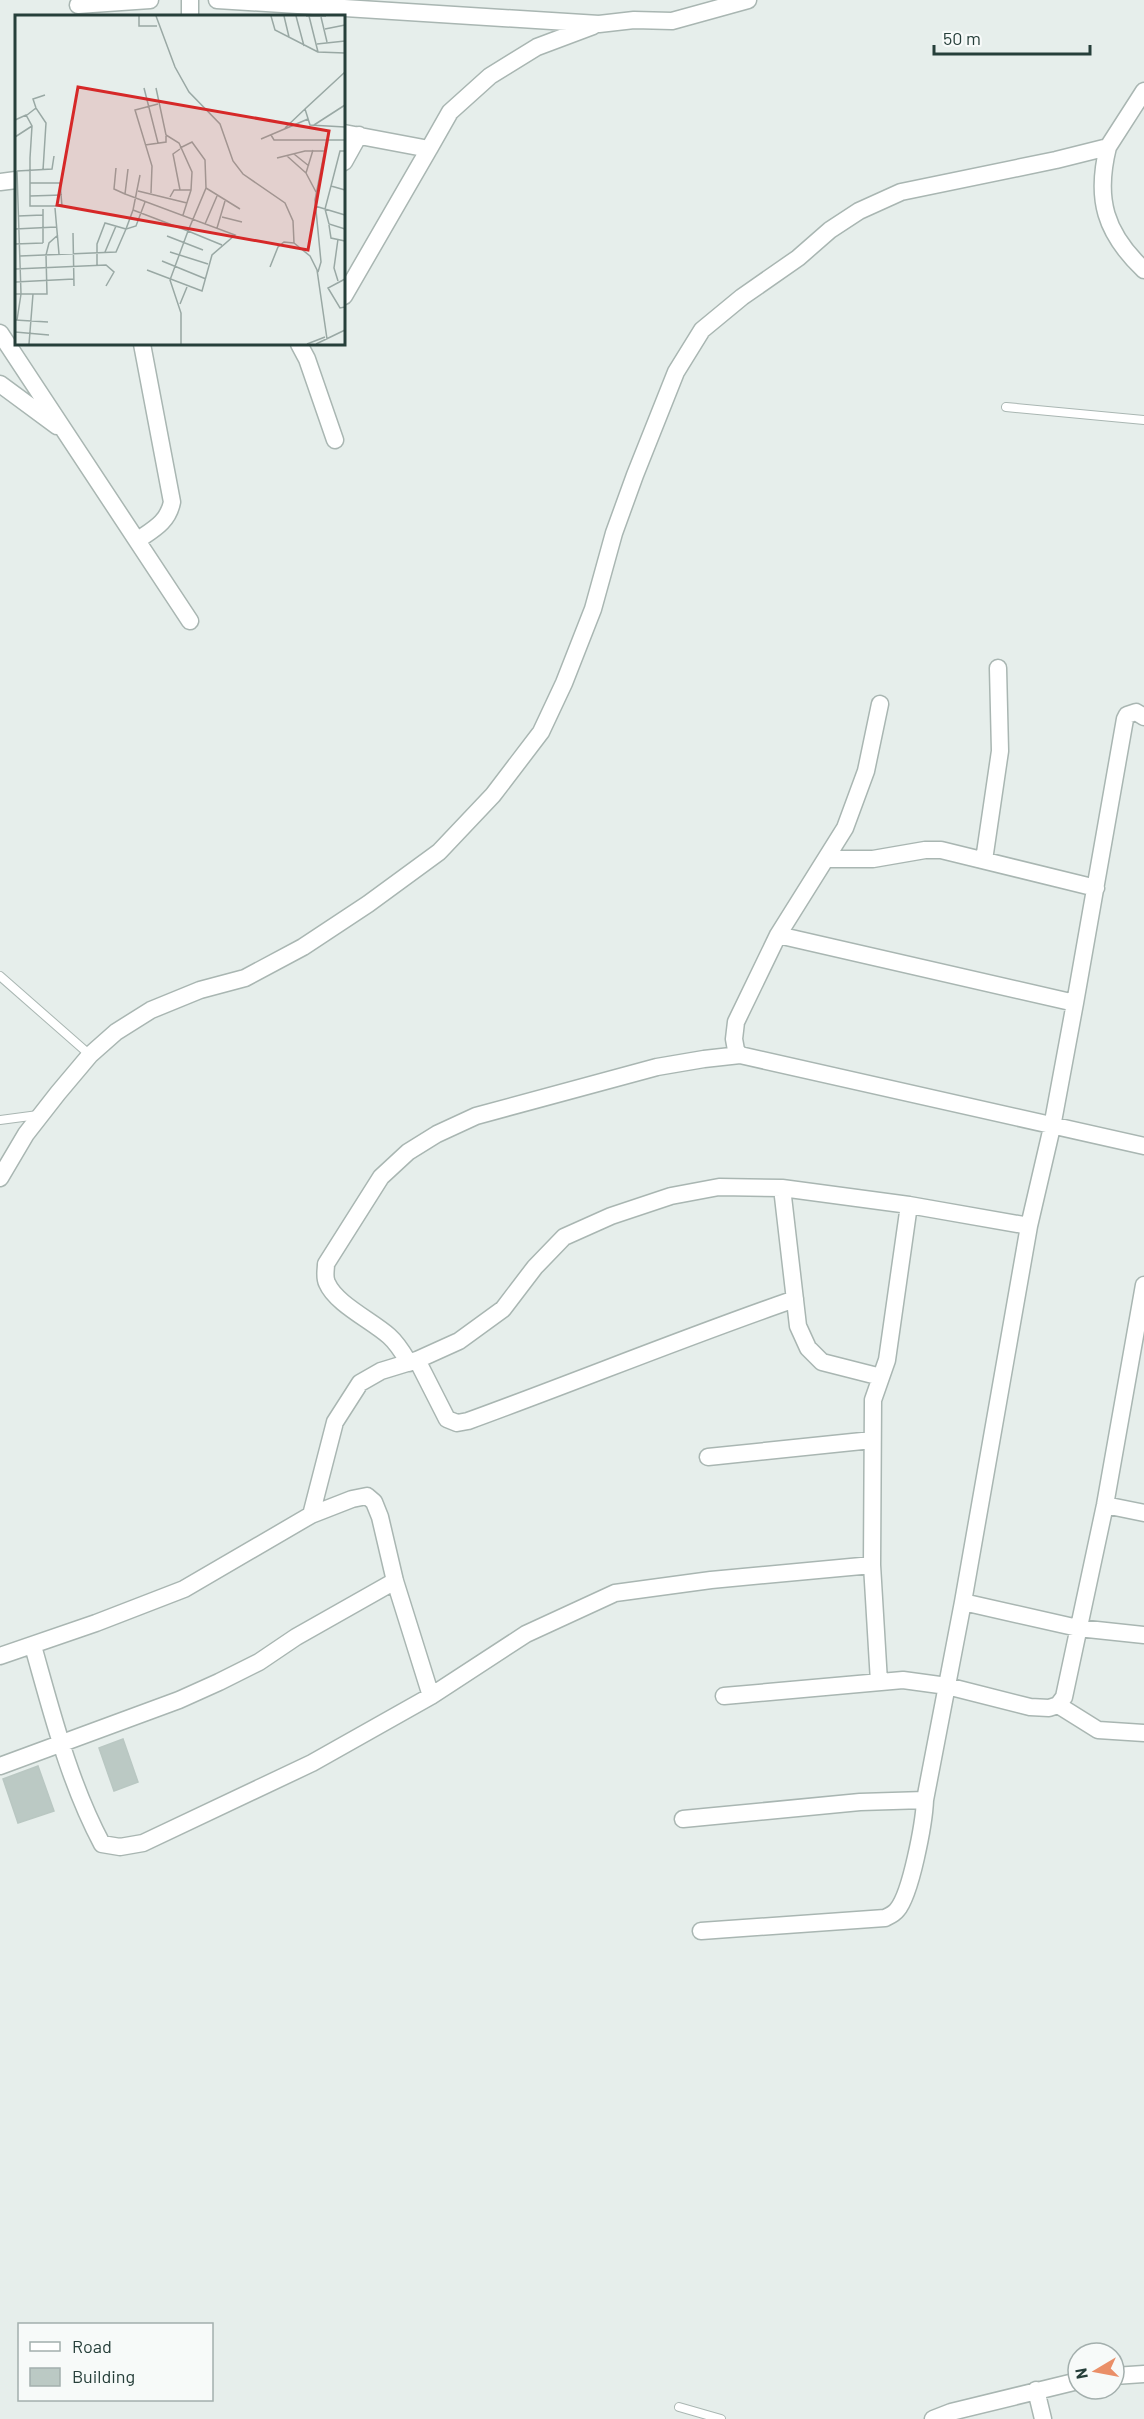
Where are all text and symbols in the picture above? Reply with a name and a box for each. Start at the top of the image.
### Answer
inset map [15,15,345,345]
scale bar [934,18,1090,56]
text: 50 m [943,27,981,49]
legend [18,2323,213,2401]
text: Road [72,2335,112,2357]
north arrow [1066,2341,1126,2401]
text: Building [72,2365,135,2387]
text: N [1070,2367,1091,2381]

